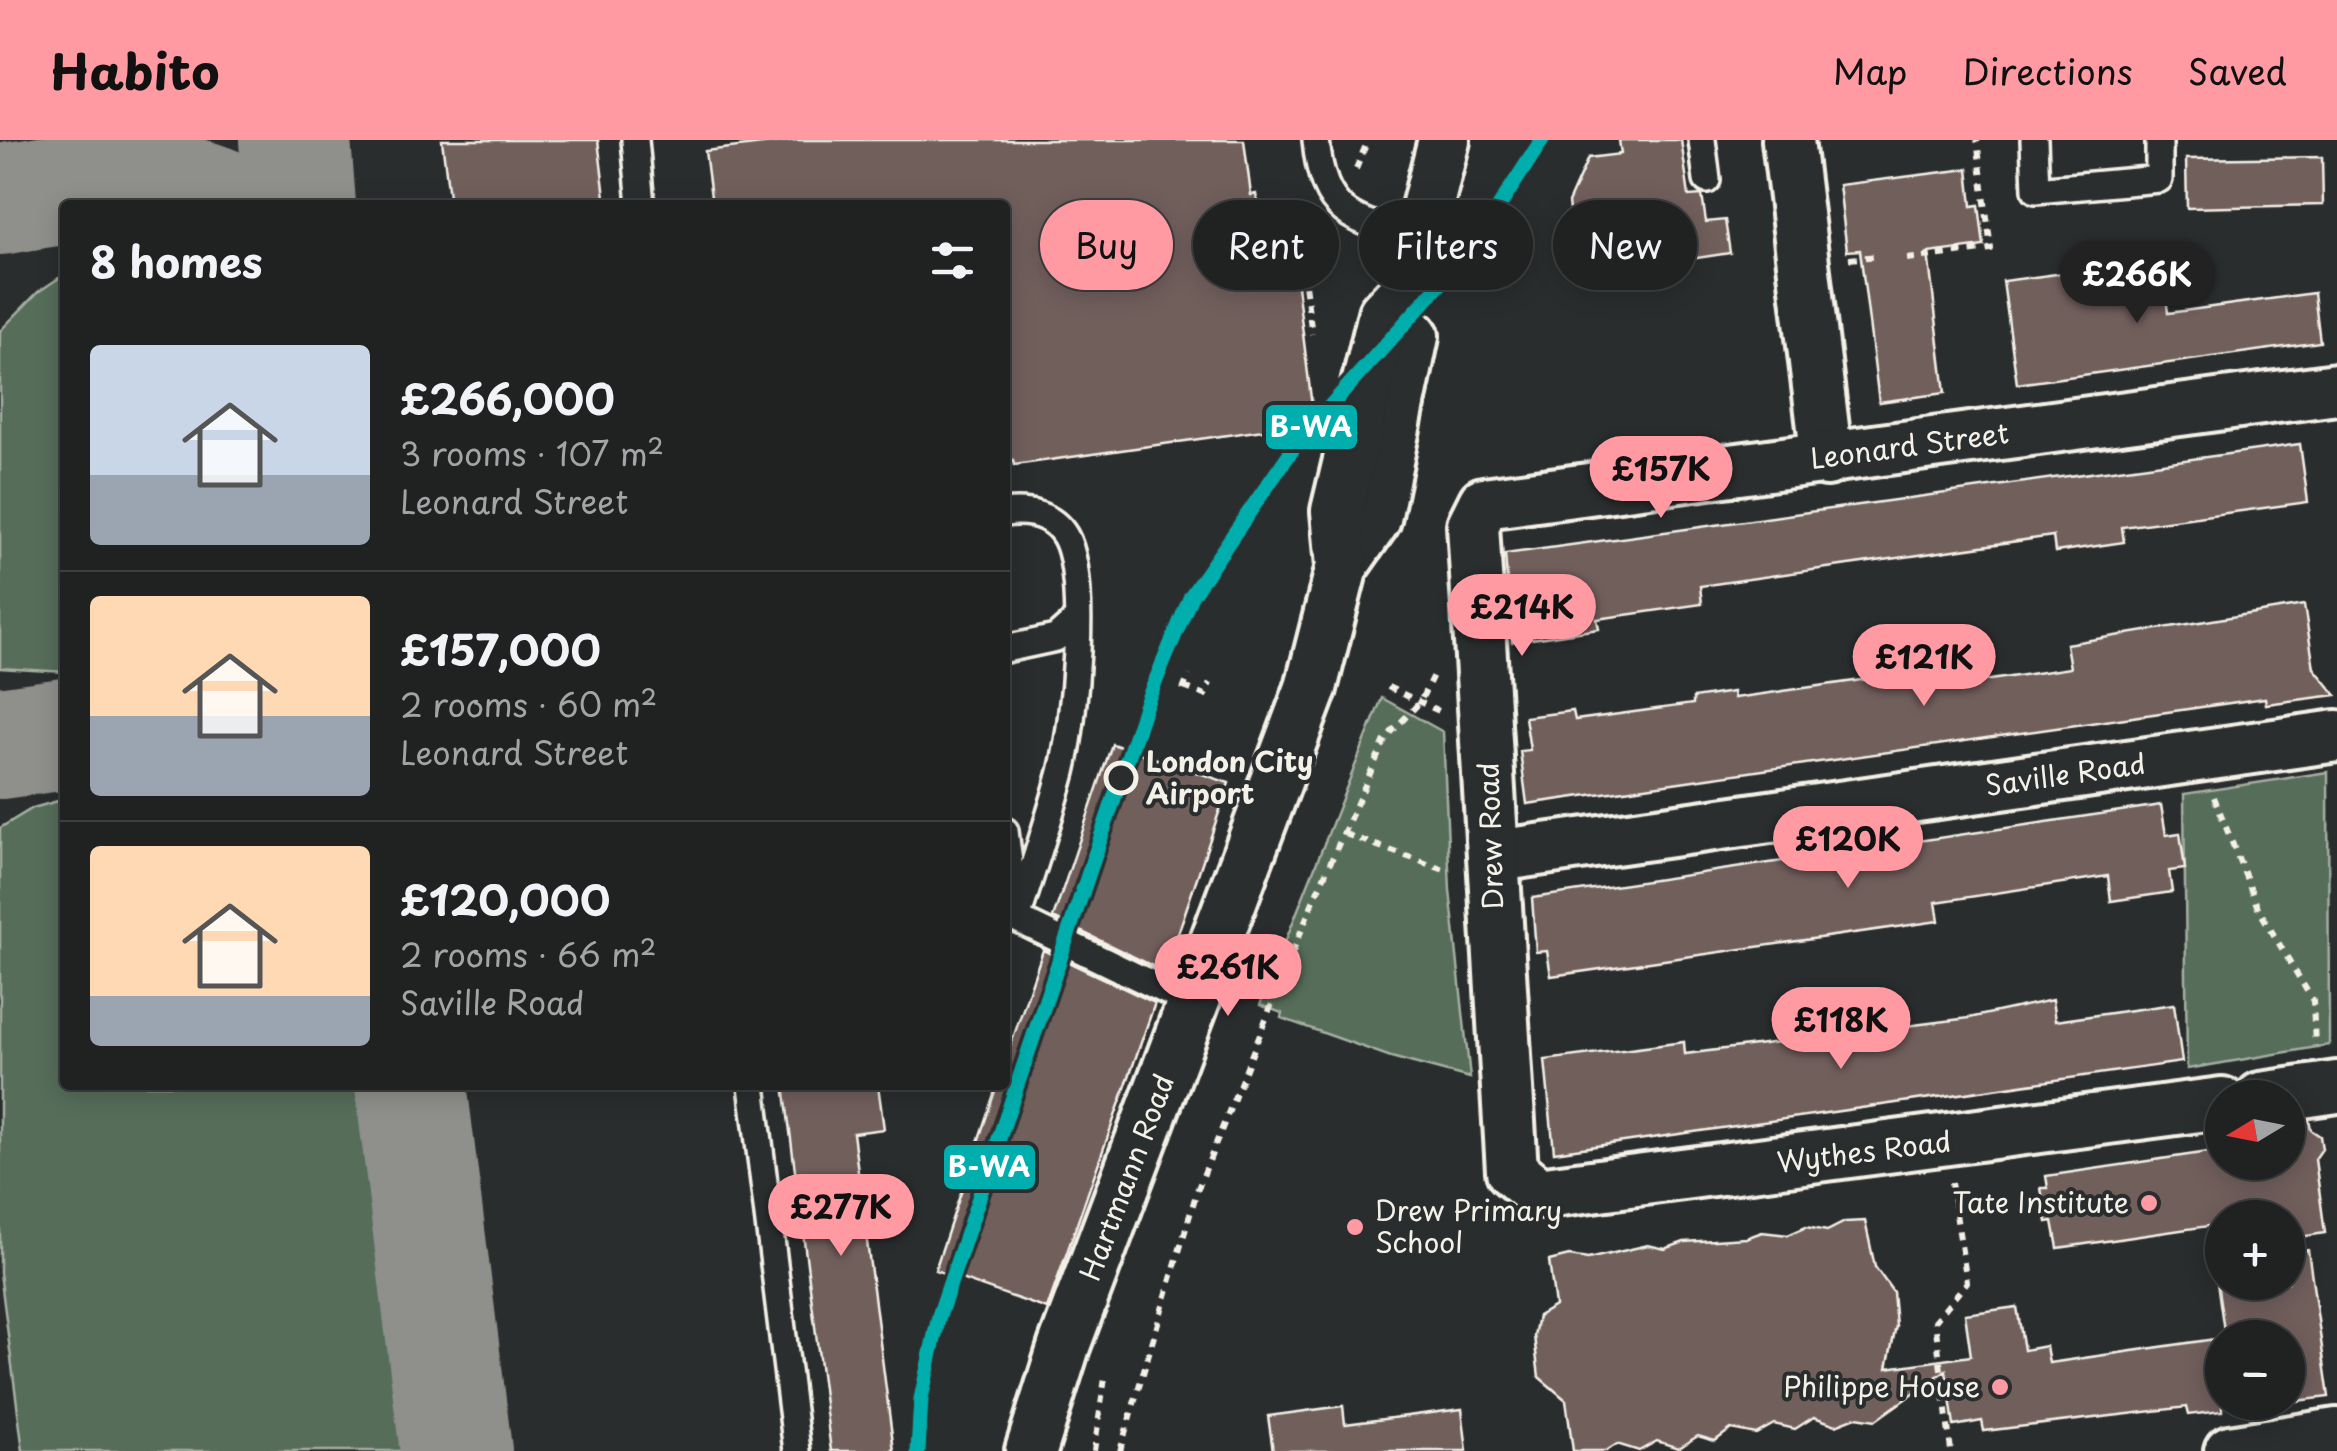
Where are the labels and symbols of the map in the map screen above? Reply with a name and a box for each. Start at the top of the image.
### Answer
pin: £266K [2067,241,2207,326]
line badge: B-WA [1264,403,1359,451]
text: B-WA [1270,404,1352,447]
street label: Leonard Street [1807,410,2011,479]
pin: £157K [1591,436,1731,521]
pin: £214K [1452,574,1592,659]
pin: £121K [1854,624,1994,709]
place label: London City Airport [1146,739,1313,814]
street label: Saville Road [1982,741,2148,806]
marker: London City Airport [1105,762,1137,794]
street label: Drew Road [1465,762,1514,911]
pin: £120K [1778,806,1918,891]
pin: £261K [1158,934,1298,1019]
pin: £118K [1771,987,1911,1072]
street label: Hartmann Road [1067,1068,1184,1286]
north arrow [2205,1080,2305,1180]
street label: Wythes Road [1774,1118,1953,1183]
line badge: B-WA [942,1143,1037,1191]
text: B-WA [948,1144,1030,1187]
pin: £277K [771,1174,911,1259]
place label: Tate Institute [1952,1180,2129,1223]
place label: Drew Primary School [1375,1188,1562,1263]
marker: Tate Institute [2138,1192,2160,1214]
marker: Drew Primary School [1344,1216,1366,1238]
place label: Philippe House [1783,1364,1980,1407]
marker: Philippe House [1989,1376,2011,1398]

